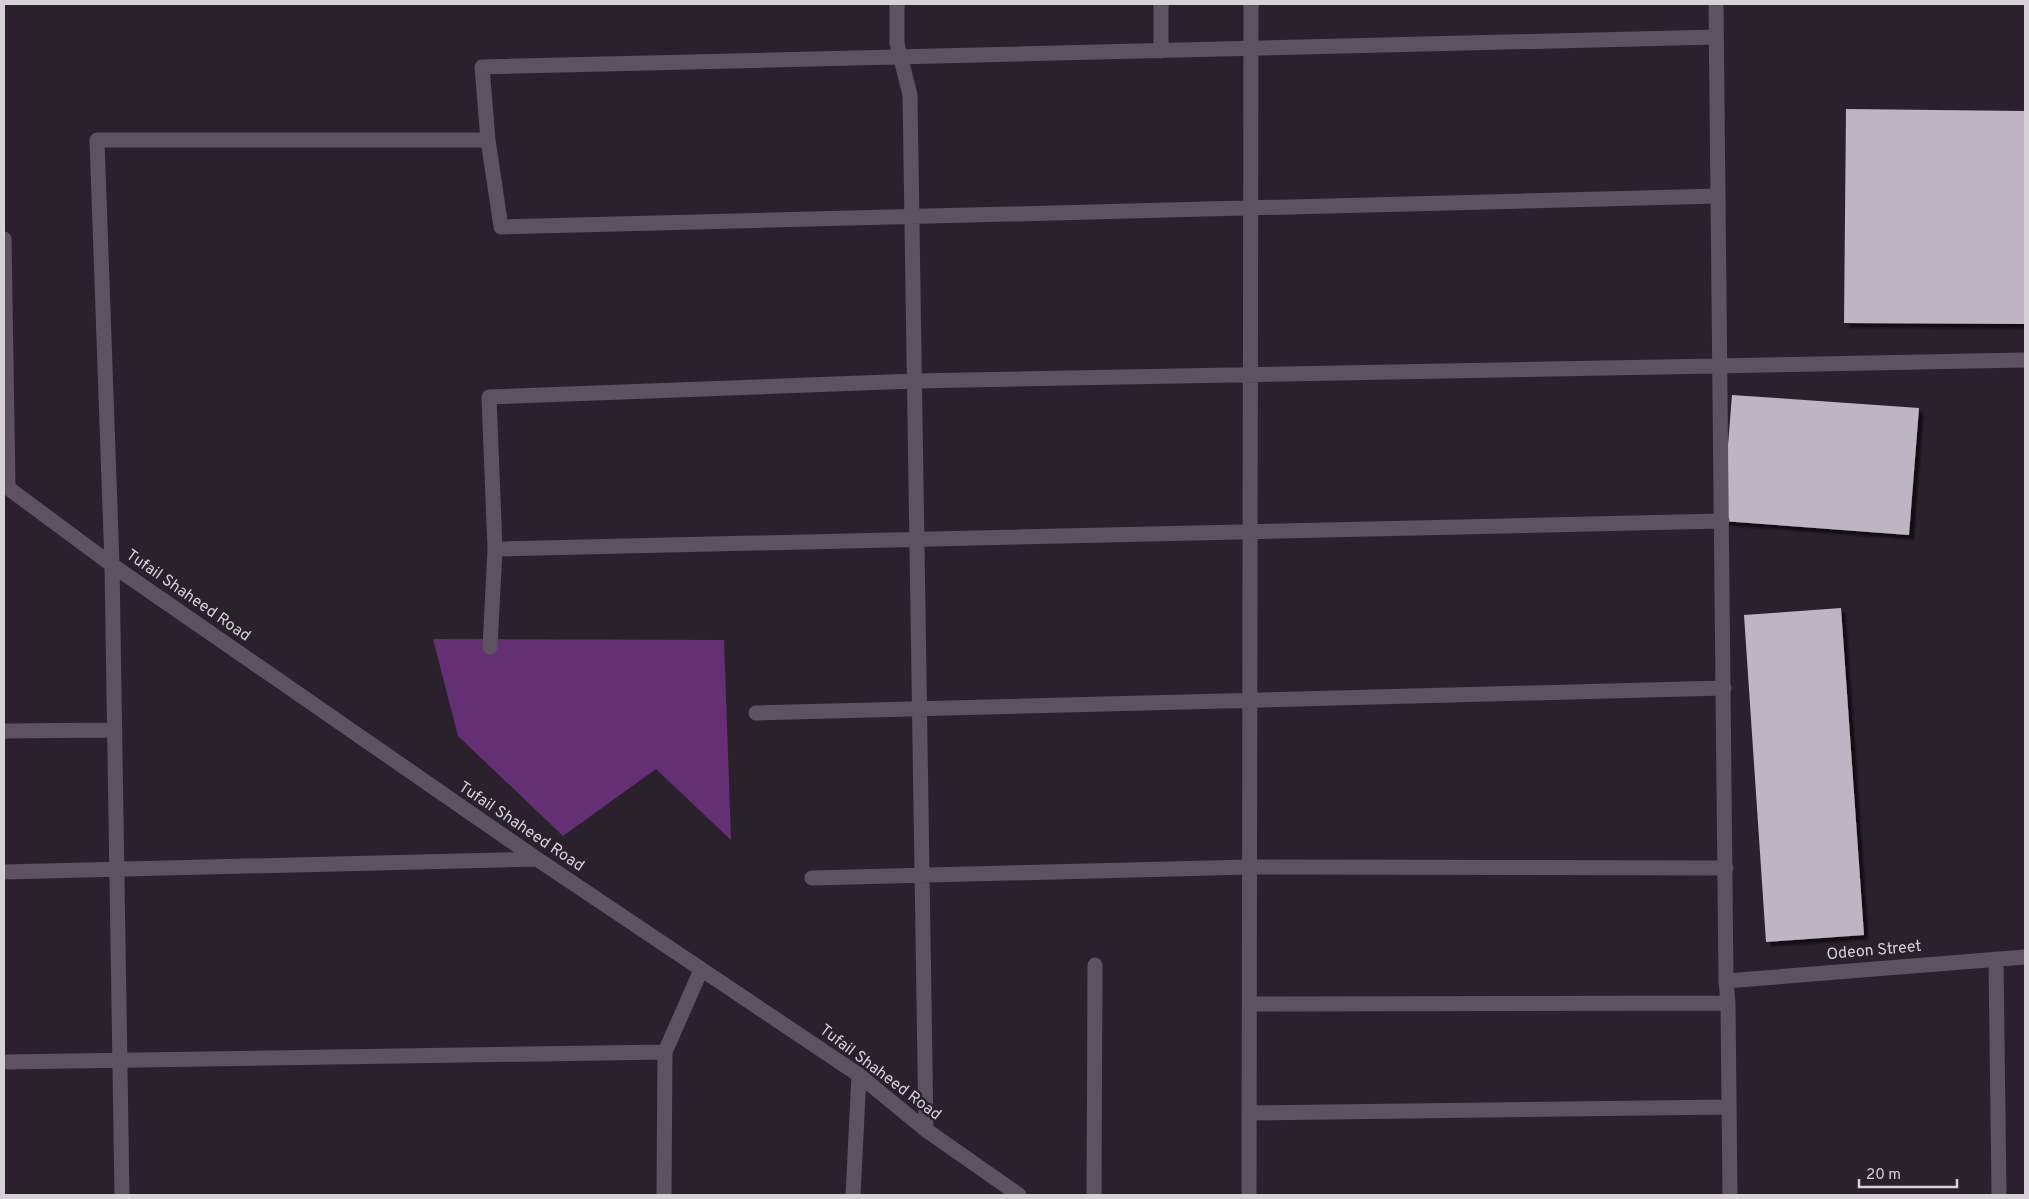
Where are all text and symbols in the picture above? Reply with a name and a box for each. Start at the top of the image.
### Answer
street label: Tufail Shaheed Road [122,546,254,646]
street label: Tufail Shaheed Road [454,778,588,876]
street label: Odeon Street [1826,937,1922,965]
street label: Tufail Shaheed Road [815,1021,945,1125]
scale bar [1859,1156,1956,1188]
text: 20 m [1866,1166,1901,1185]

